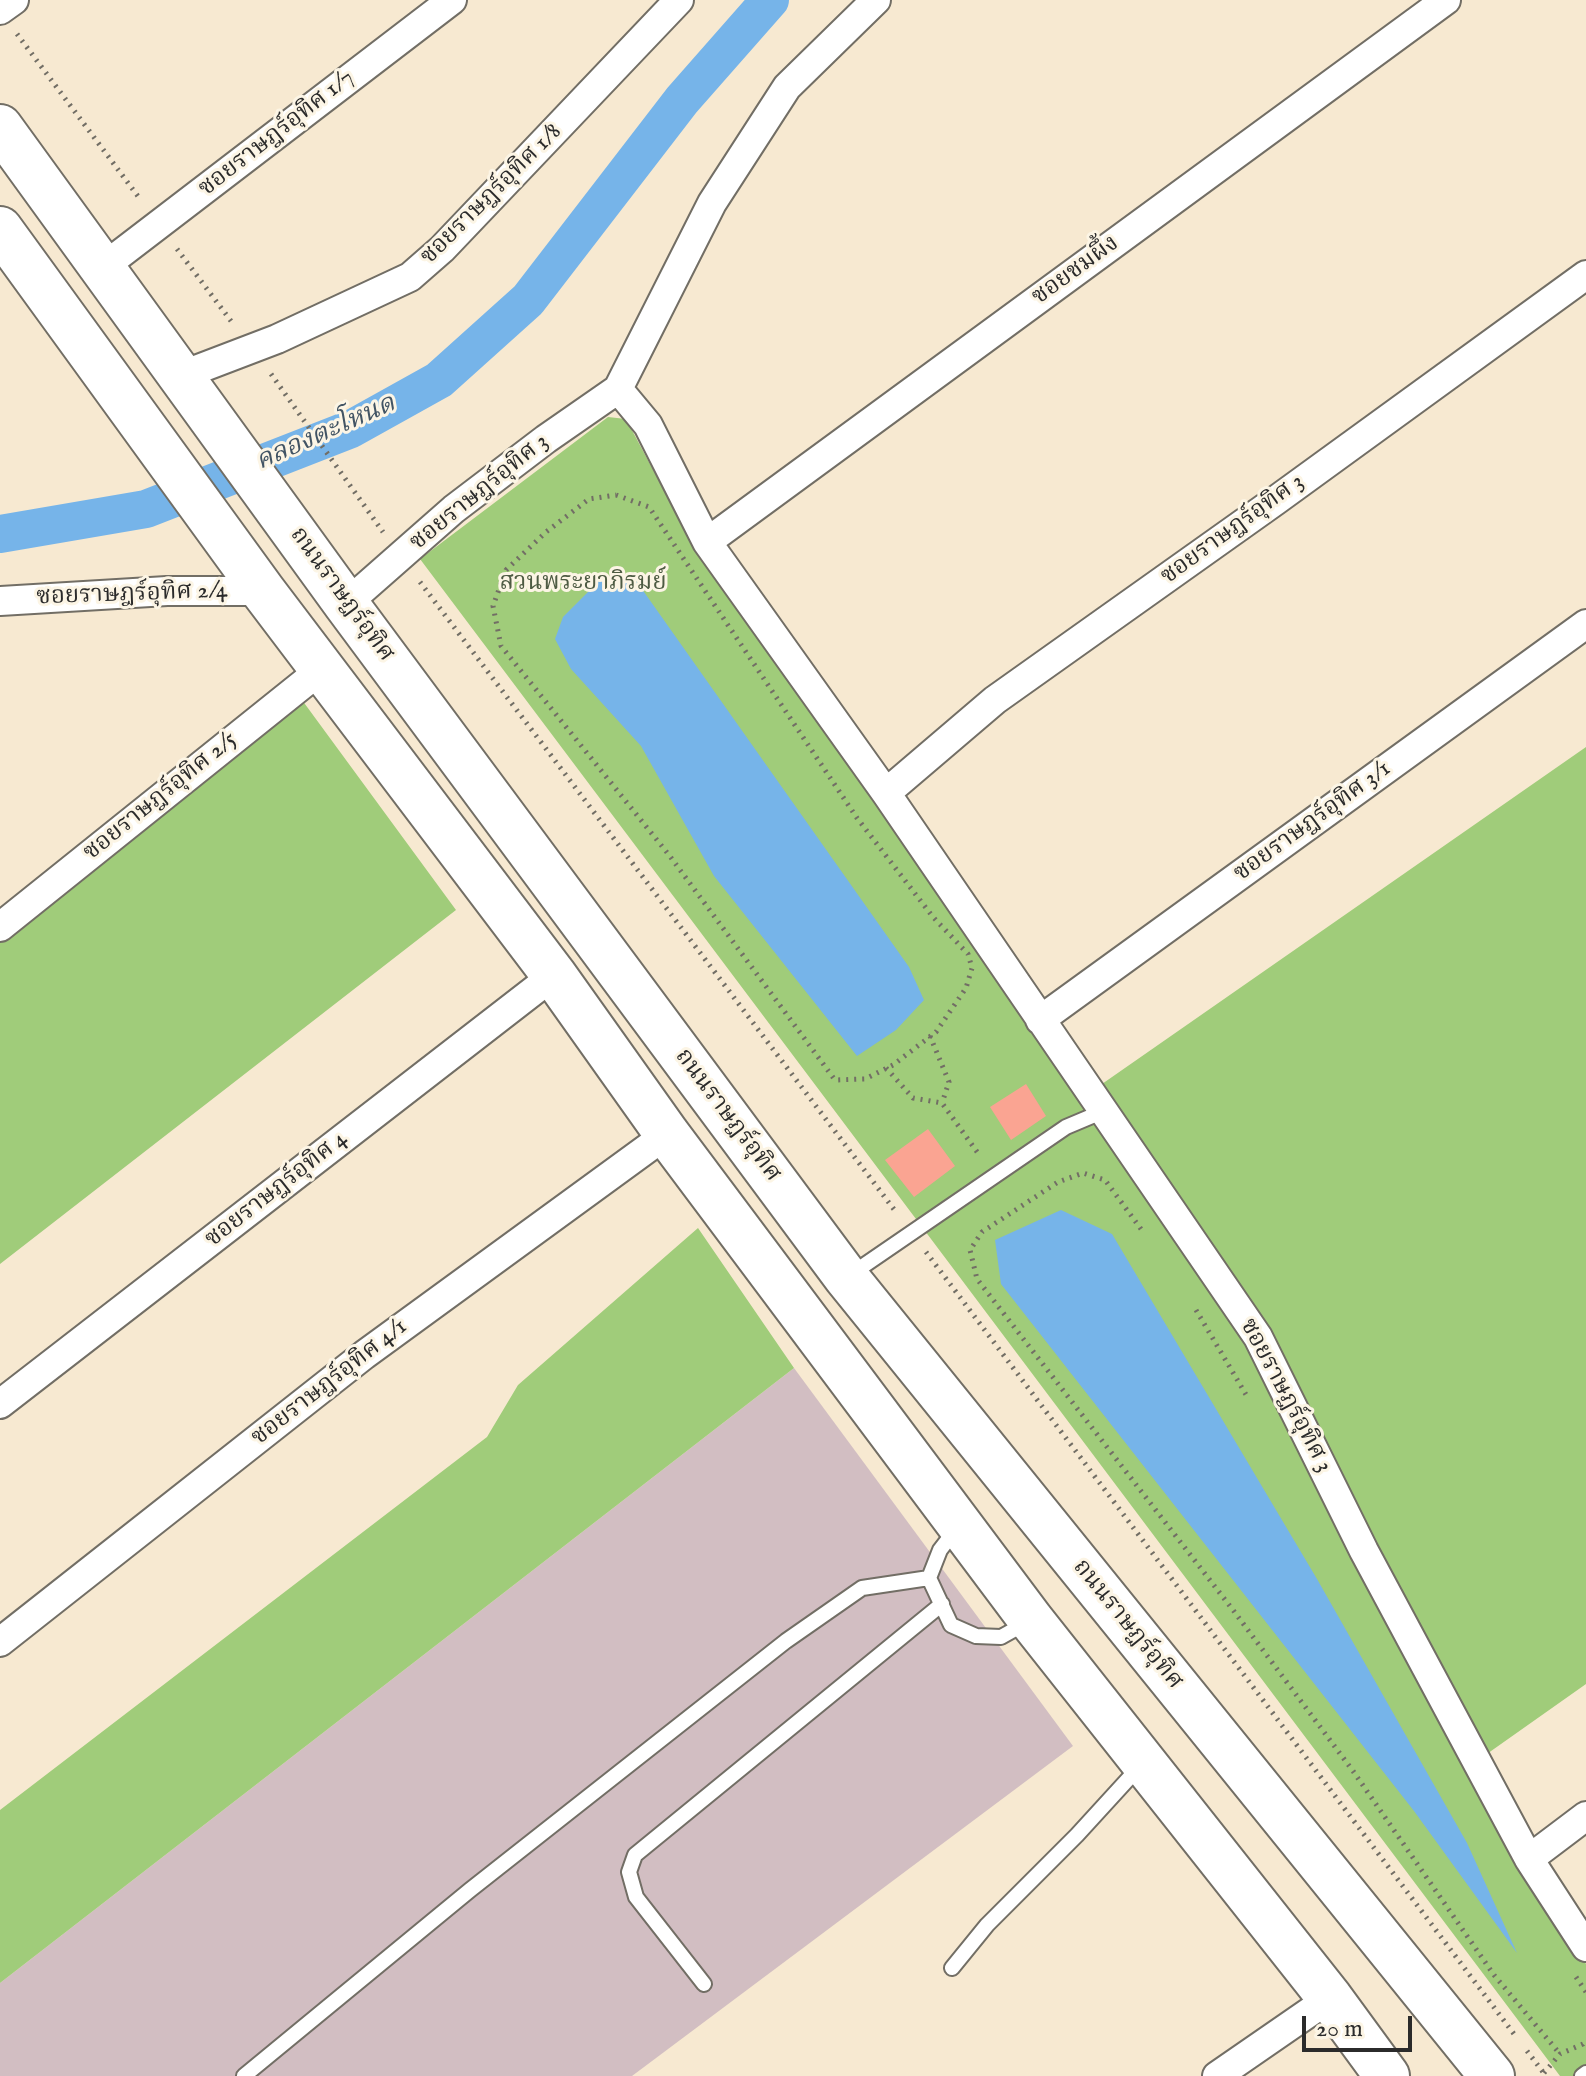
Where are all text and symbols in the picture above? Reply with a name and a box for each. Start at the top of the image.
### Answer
street label: ซอยราษฎร์อุทิศ 1/7 [194,64,360,204]
street label: ซอยราษฎร์อุทิศ 1/8 [415,118,569,272]
street label: ซอยชมผึ้ง [1027,230,1125,312]
water label: คลองตะโหนด [252,389,400,479]
street label: ซอยราษฎร์อุทิศ 3 [405,428,555,558]
street label: ซอยราษฎร์อุทิศ 3 [1156,468,1310,592]
street label: ถนนราษฎร์อุทิศ [283,522,399,668]
park label: สวนพระยาภิรมย์ [499,570,667,598]
street label: ซอยราษฎร์อุทิศ 2/4 [36,577,228,613]
street label: ซอยราษฎร์อุทิศ 2/5 [78,726,244,868]
street label: ซอยราษฎร์อุทิศ 3/1 [1229,755,1397,889]
street label: ถนนราษฎร์อุทิศ [668,1044,786,1188]
street label: ซอยราษฎร์อุทิศ 4 [200,1125,354,1255]
street label: ซอยราษฎร์อุทิศ 4/1 [246,1313,414,1453]
street label: ซอยราษฎร์อุทิศ 3 [1232,1314,1338,1478]
street label: ถนนราษฎร์อุทิศ [1066,1554,1188,1696]
scale bar [1306,2000,1416,2050]
text: 20 m [1316,2014,1363,2045]

